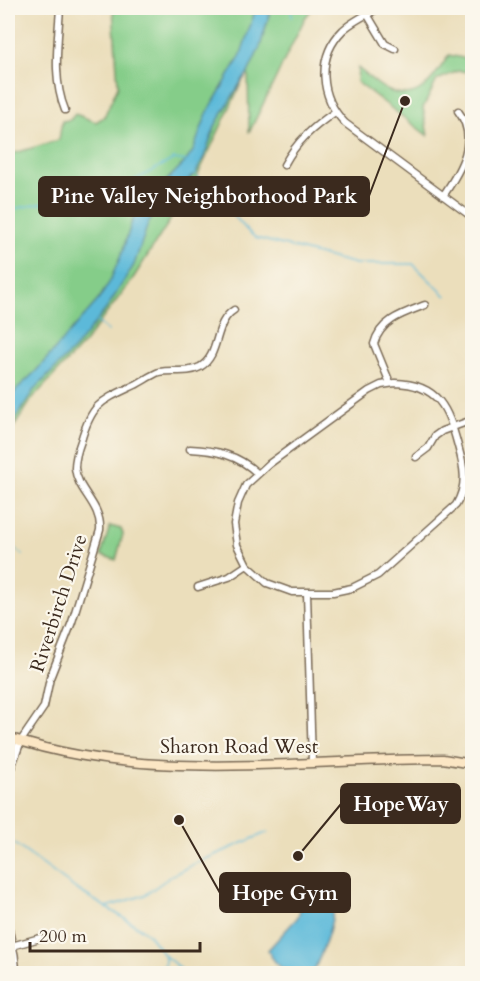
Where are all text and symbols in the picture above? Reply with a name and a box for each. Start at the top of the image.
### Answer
callout: Pine Valley Neighborhood Park [39,177,369,216]
text: Pine Valley Neighborhood Park [51,182,357,211]
street label: Riverbirch Drive [23,531,93,676]
street label: Sharon Road West [160,733,319,760]
callout: HopeWay [341,784,460,823]
text: HopeWay [353,790,449,819]
callout: Hope Gym [220,873,350,912]
text: Hope Gym [232,879,339,908]
scale bar [30,915,200,953]
text: 200 m [39,924,87,949]

